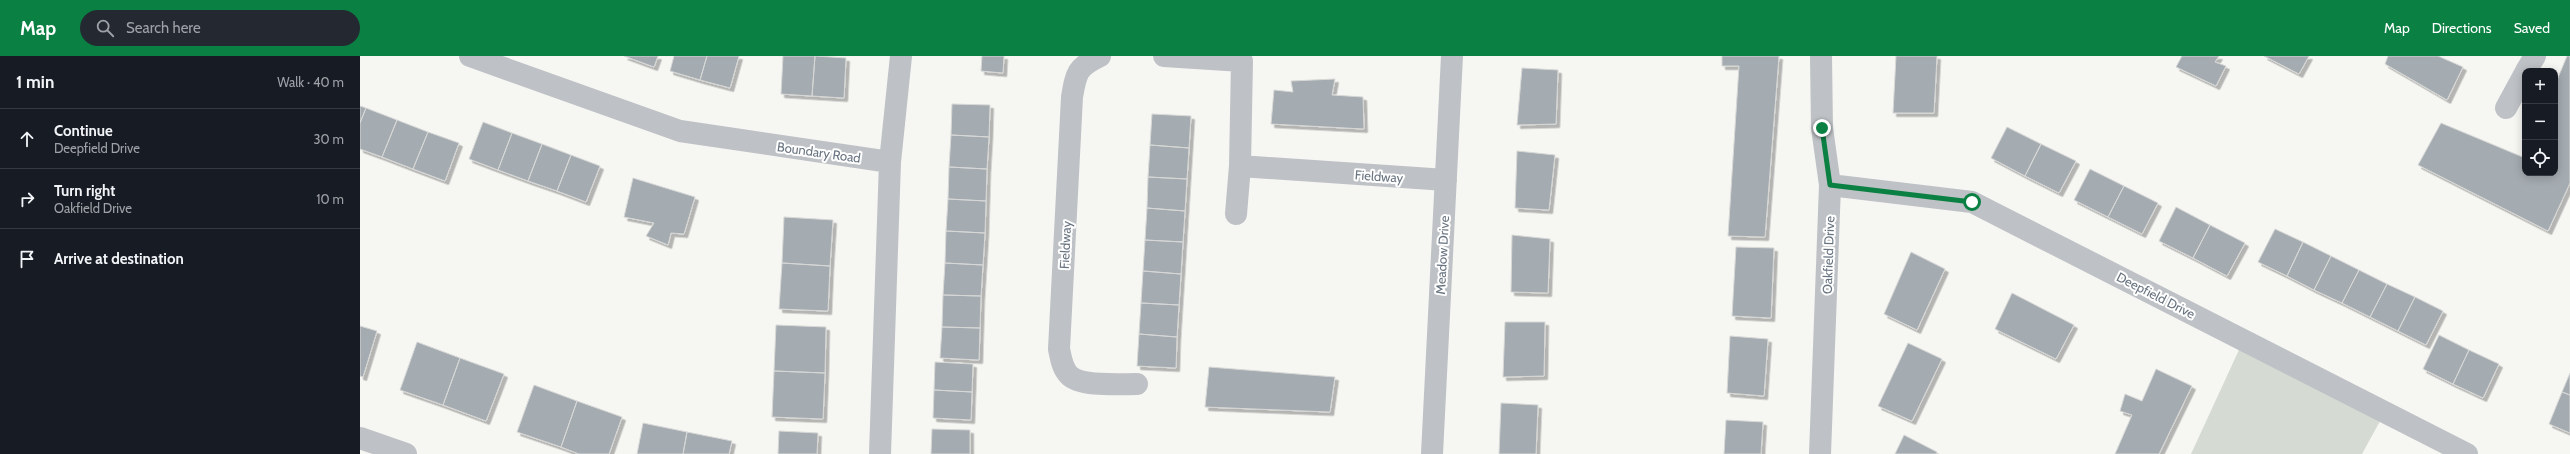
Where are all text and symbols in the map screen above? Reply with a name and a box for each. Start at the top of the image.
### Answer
search box [80,10,360,46]
text: Map [20,17,56,40]
icon: search [94,17,116,39]
text: Search here [126,19,201,37]
text: Map [2384,19,2410,37]
text: Directions [2432,19,2492,37]
text: Saved [2514,19,2550,37]
map controls [2522,68,2558,176]
button: + [2522,68,2558,104]
text: 1 min [16,72,54,92]
text: Walk · 40 m [277,74,344,90]
button: − [2522,104,2558,140]
route end [1813,119,1831,137]
text: Continue [54,122,113,140]
icon: ahead [16,128,38,150]
text: 30 m [314,131,344,147]
street label: Boundary Road [776,138,862,166]
text: Deepfield Drive [54,140,140,156]
button: locate [2522,140,2558,176]
street label: Fieldway [1354,166,1404,186]
text: Turn right [54,182,115,200]
icon: right [16,188,38,210]
text: 10 m [316,191,344,207]
route start [1963,193,1981,211]
text: Oakfield Drive [54,200,132,216]
street label: Meadow Drive [1432,215,1452,295]
street label: Oakfield Drive [1819,215,1837,294]
street label: Fieldway [1056,220,1074,270]
icon: arrive [16,248,38,270]
text: Arrive at destination [54,250,184,268]
street label: Deepfield Drive [2114,268,2198,322]

